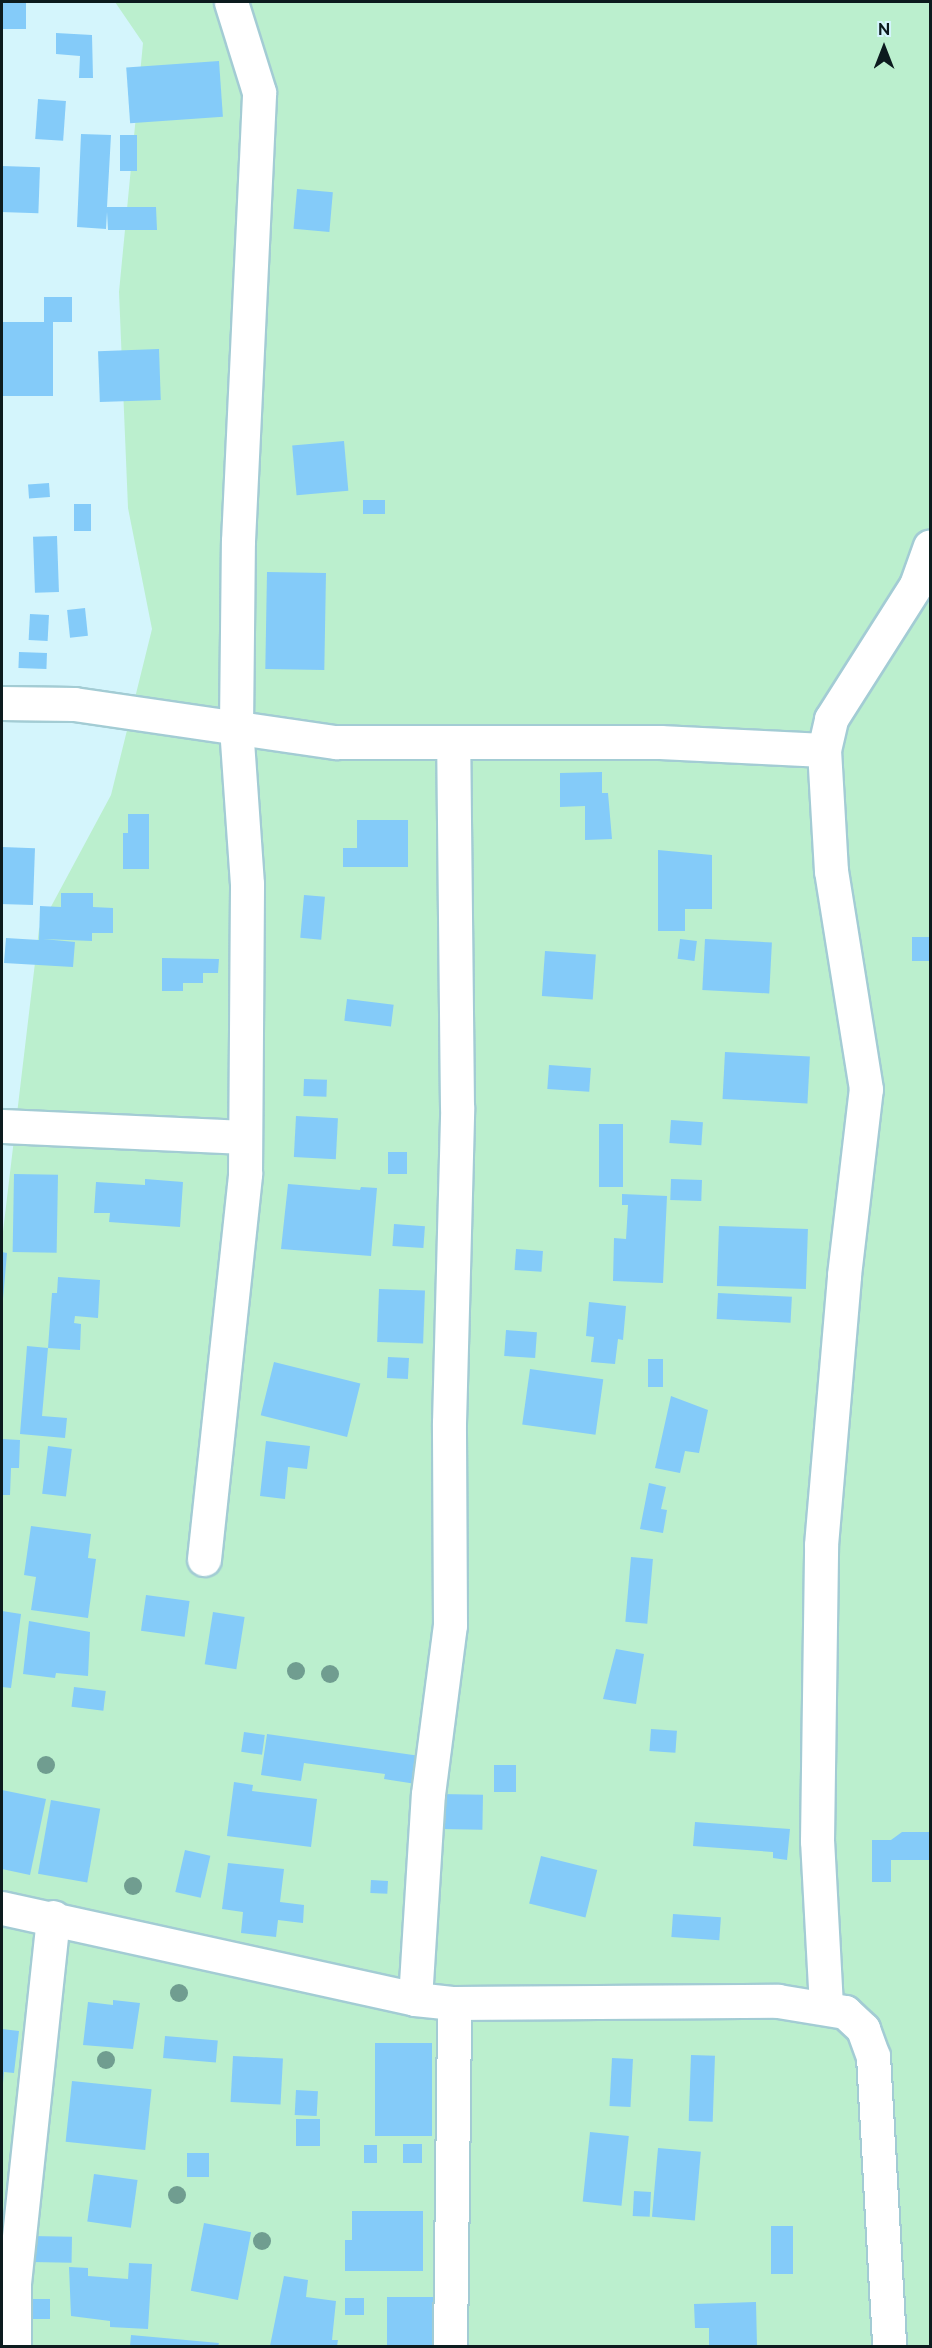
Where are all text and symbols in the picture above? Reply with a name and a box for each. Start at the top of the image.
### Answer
north arrow [854,18,914,78]
text: N [878,20,890,39]

